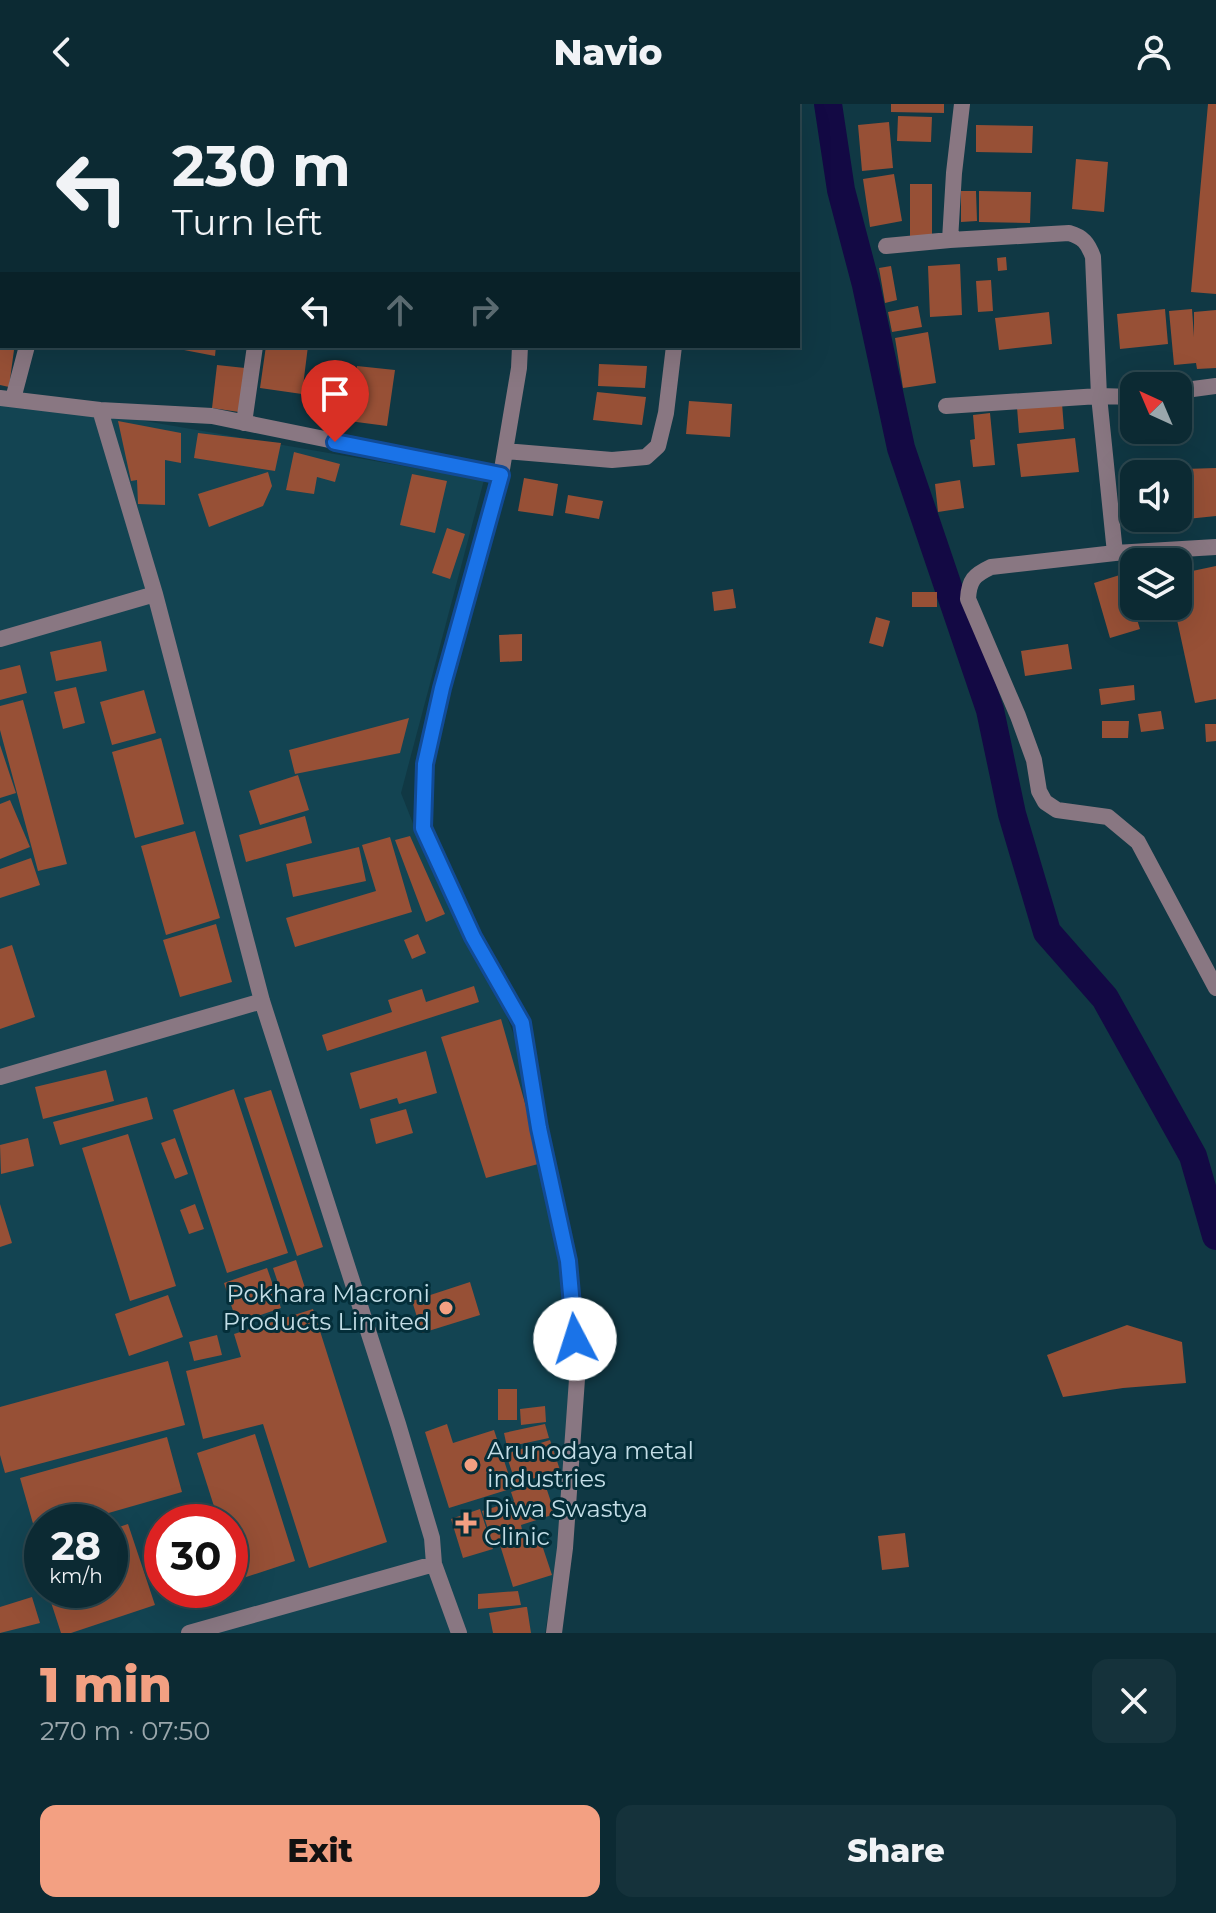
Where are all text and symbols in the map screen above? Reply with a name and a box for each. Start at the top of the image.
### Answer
icon: back [40,30,84,74]
text: Navio [554,30,662,74]
icon: person [1132,30,1176,74]
text: 230 m [172,132,351,200]
icon: left [40,136,144,240]
text: Turn left [172,200,323,244]
icon: left [294,288,338,332]
icon: ahead [378,288,422,332]
icon: right [462,288,506,332]
pin [301,360,369,442]
icon: arrive [313,372,357,416]
north arrow [1120,372,1192,444]
map controls [1120,372,1192,620]
button: sound [1120,460,1192,532]
button: layers [1120,548,1192,620]
place label: Pokhara Macroni Products Limited [223,1279,430,1336]
position arrow [533,1297,617,1381]
marker: Pokhara Macroni Products Limited [437,1299,455,1317]
place label: Arunodaya metal industries [487,1436,694,1493]
marker: Arunodaya metal industries [462,1456,480,1474]
place label: Diwa Swastya Clinic [484,1494,648,1551]
speed limit sign: 30 [144,1504,248,1608]
marker: Diwa Swastya Clinic [455,1512,477,1534]
text: 28 [51,1521,101,1570]
text: km/h [49,1564,103,1588]
text: 1 min [40,1656,172,1714]
button: close [1092,1659,1176,1743]
text: 270 m · 07:50 [40,1715,211,1747]
button: Exit [40,1805,600,1897]
button: Share [616,1805,1176,1897]

